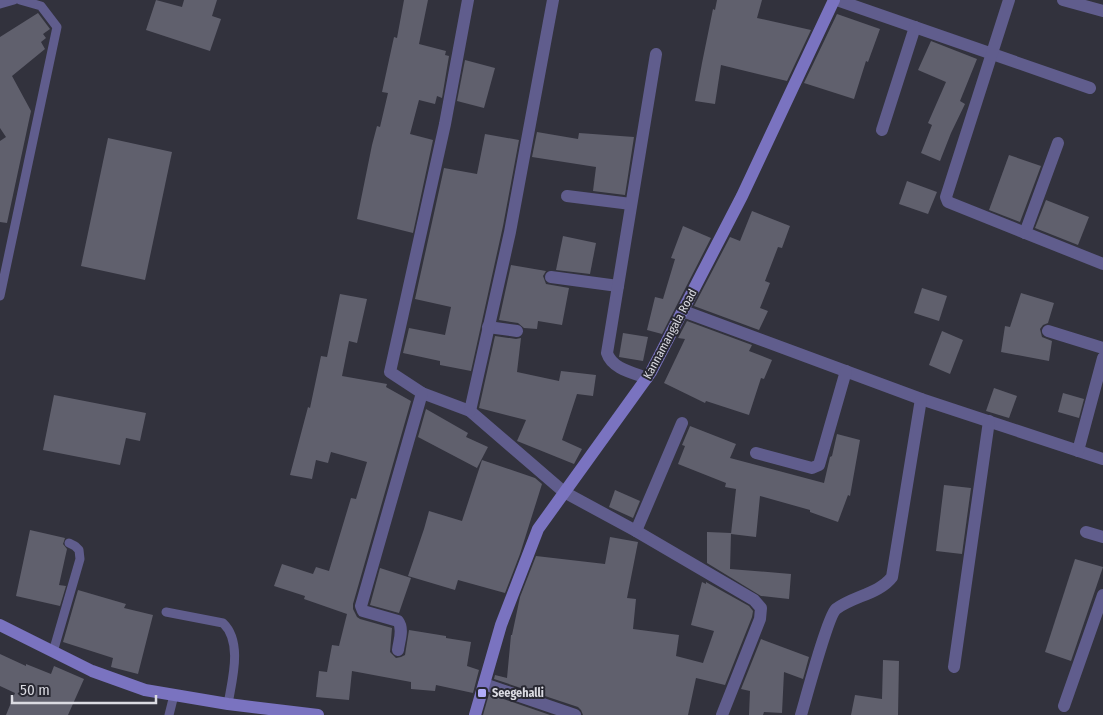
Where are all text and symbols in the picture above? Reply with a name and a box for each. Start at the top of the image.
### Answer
street label: Kannamangala Road [640,287,700,381]
scale bar [12,672,156,704]
text: 50 m [20,681,50,699]
place label: Seegehalli [492,686,544,700]
marker: Seegehalli [476,687,488,699]

